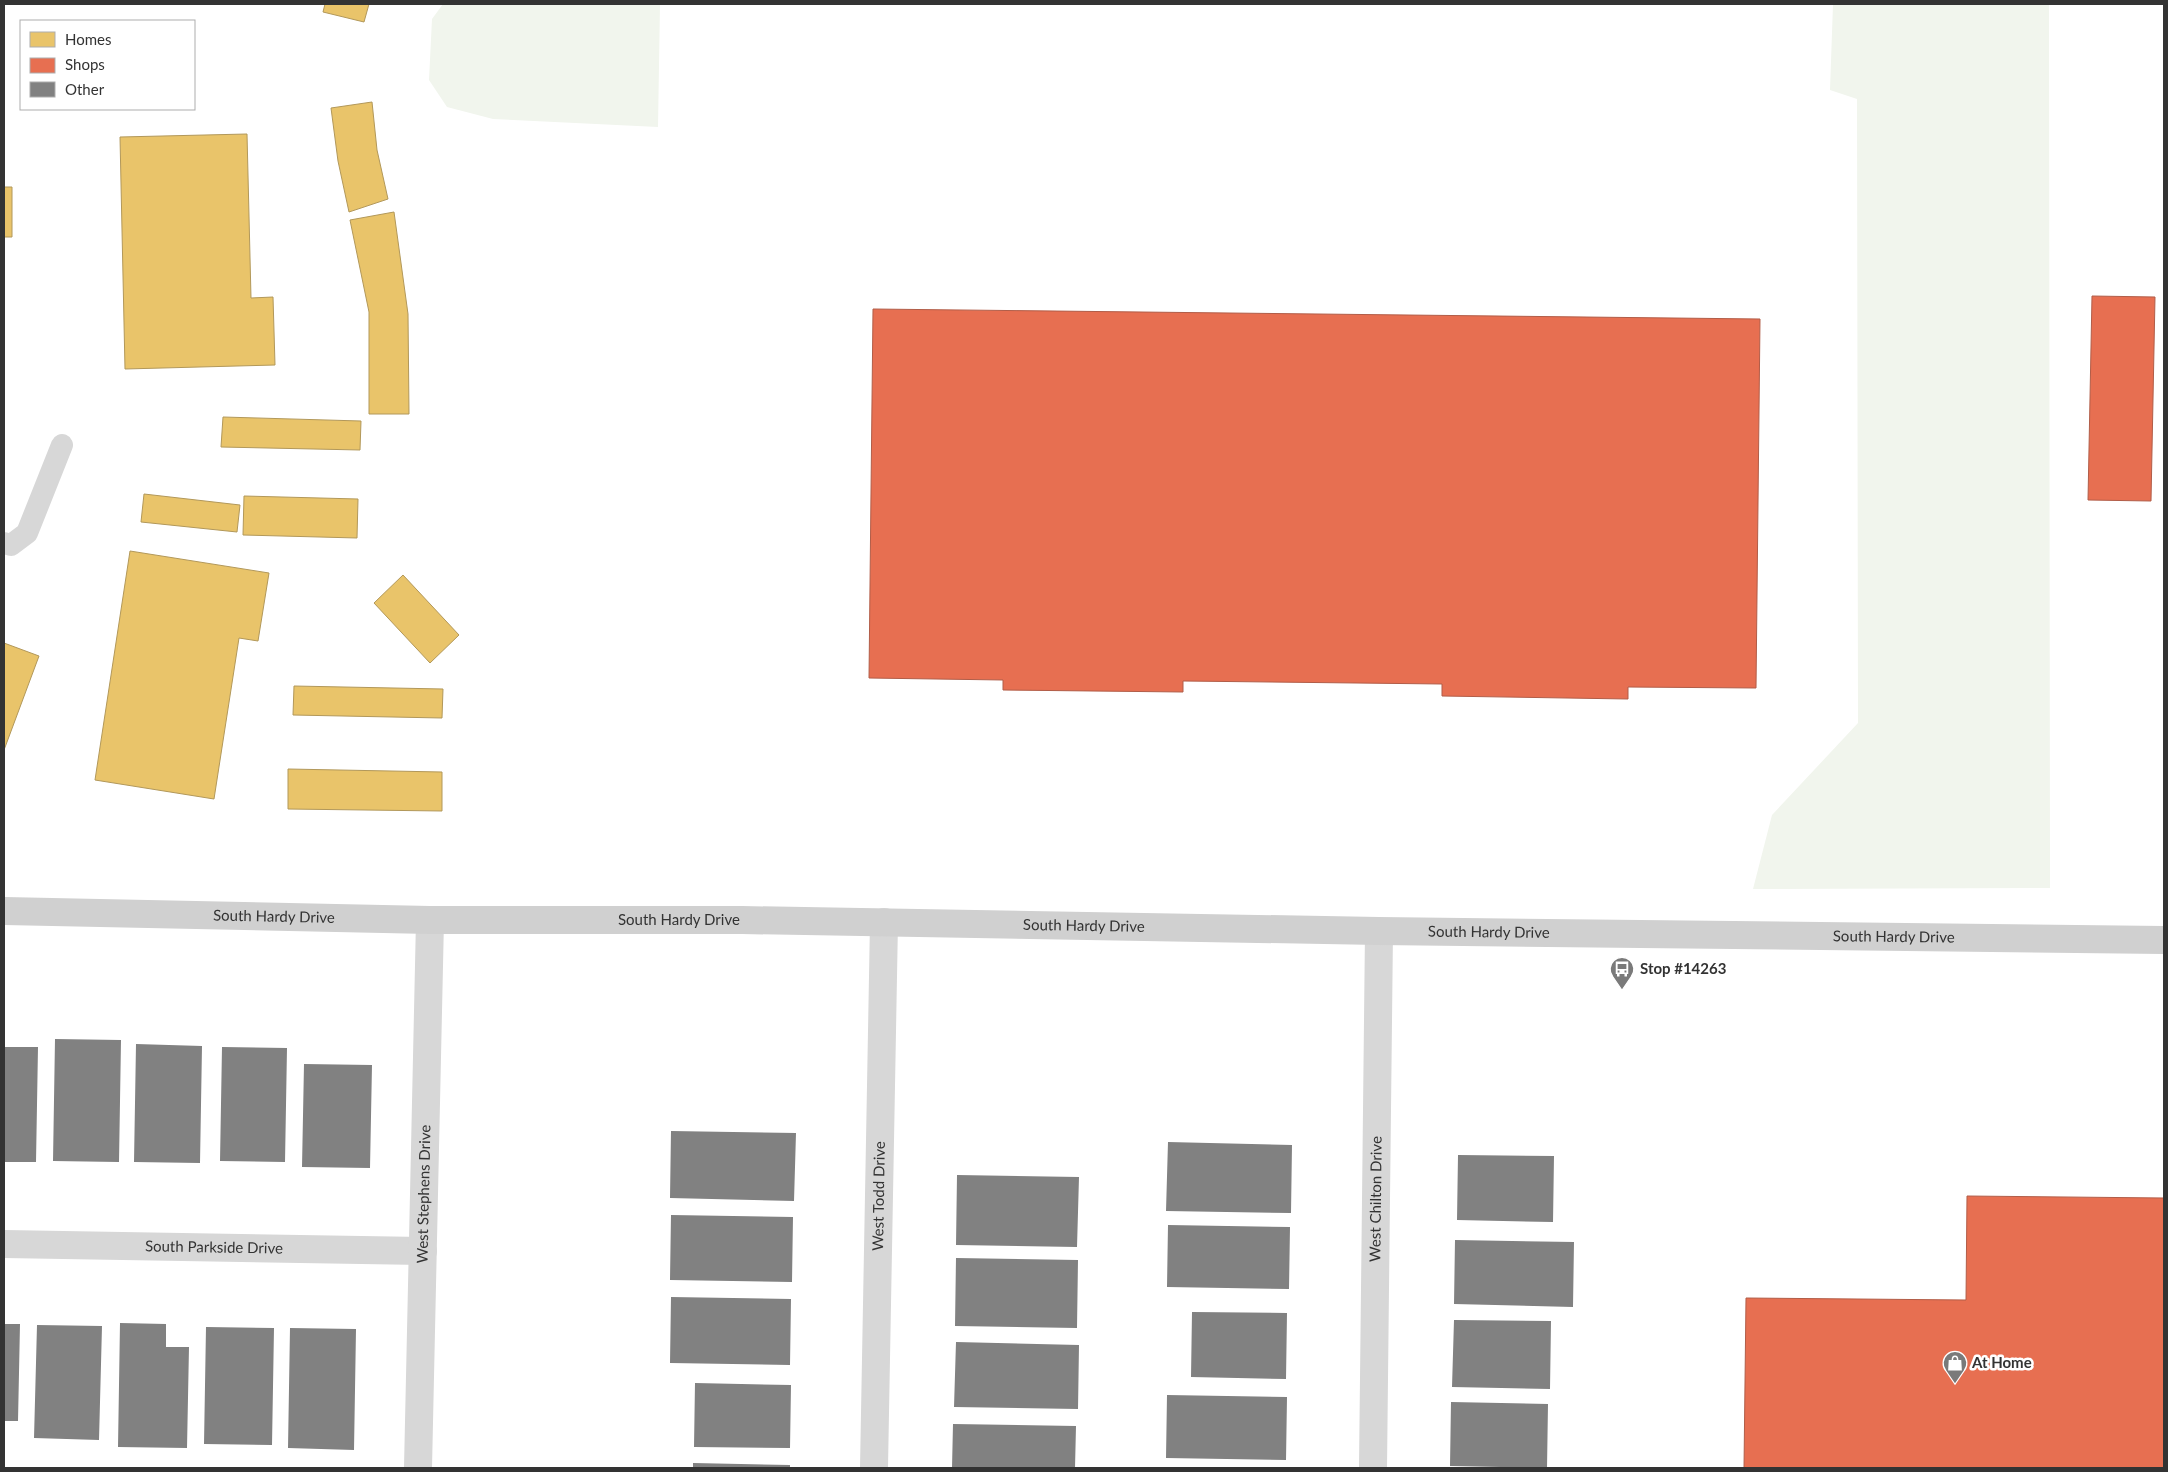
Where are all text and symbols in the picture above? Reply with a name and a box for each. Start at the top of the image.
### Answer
legend [20,20,195,110]
text: Homes [65,30,111,48]
text: Shops [65,55,105,73]
text: Other [65,80,105,98]
street label: South Hardy Drive [213,905,335,926]
street label: South Hardy Drive [618,910,740,928]
street label: South Hardy Drive [1023,915,1145,935]
street label: South Hardy Drive [1428,922,1550,941]
street label: South Hardy Drive [1833,926,1955,946]
bus stop icon: Stop #14263 [1609,956,1635,990]
place label: Stop #14263 [1640,959,1726,977]
street label: West Stephens Drive [412,1124,434,1264]
street label: West Chilton Drive [1365,1136,1385,1262]
street label: West Todd Drive [868,1141,888,1251]
street label: South Parkside Drive [145,1236,283,1257]
shop icon: At Home [1942,1350,1968,1384]
place label: At Home [1971,1353,2032,1371]

